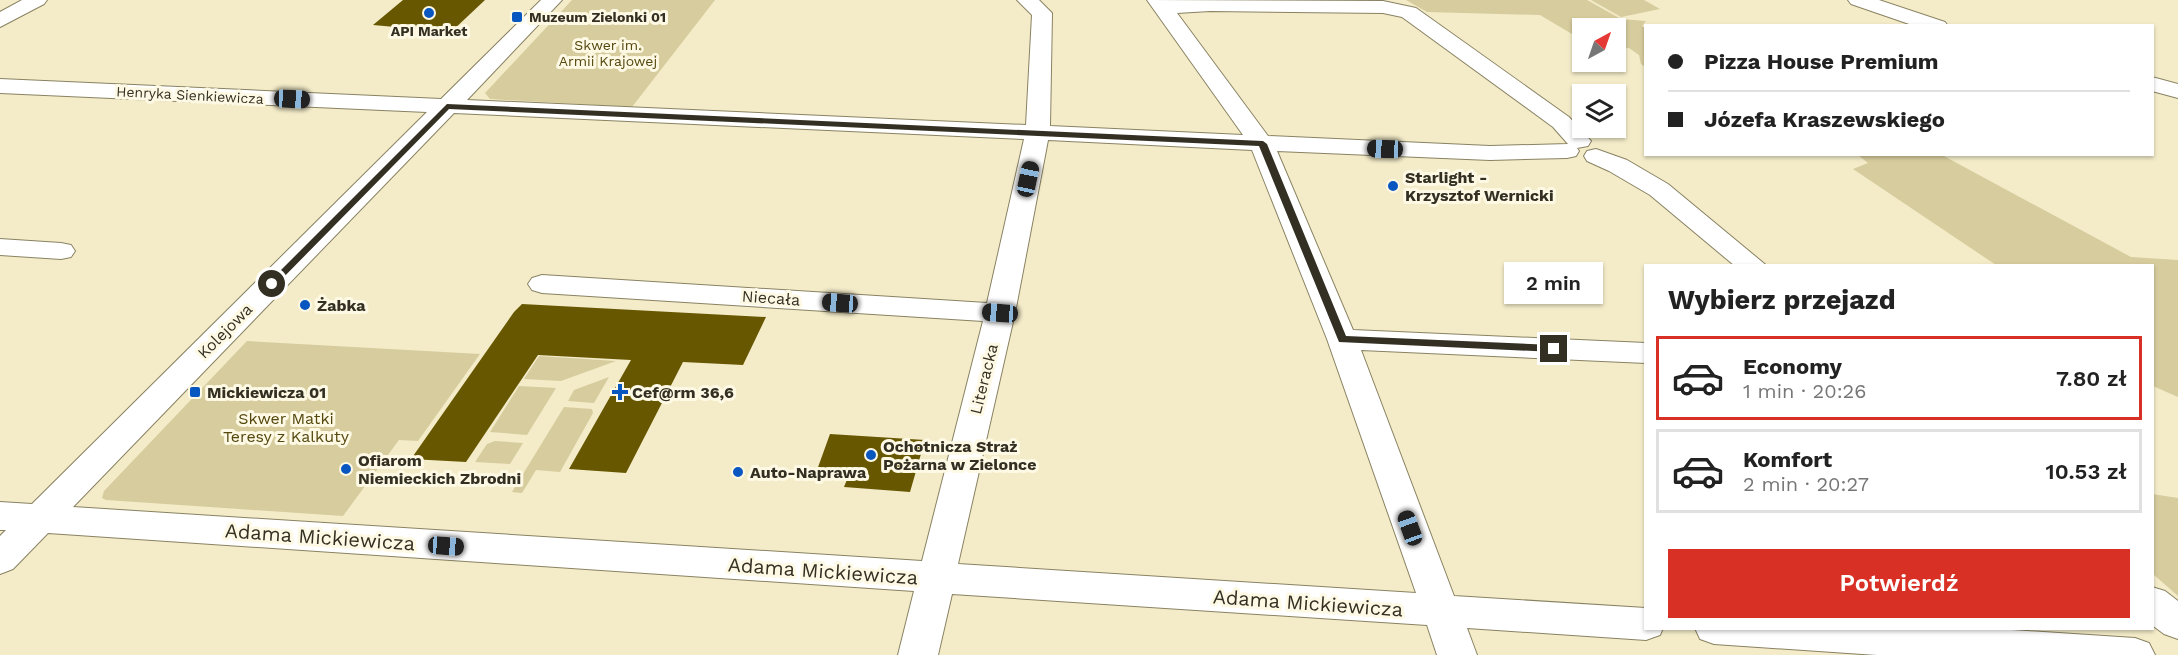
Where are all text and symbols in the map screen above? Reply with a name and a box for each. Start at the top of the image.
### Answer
marker: API Market [422,6,436,20]
place label: Muzeum Zielonki 01 [529,9,666,25]
marker: Muzeum Zielonki 01 [510,10,524,24]
north arrow [1572,18,1626,72]
map controls [1572,18,1626,138]
place label: API Market [391,23,467,39]
park label: Skwer im. Armii Krajowej [559,37,657,69]
text: Pizza House Premium [1704,49,1939,74]
street label: Henryka Sienkiewicza [116,83,264,107]
button: layers [1572,84,1626,138]
car [274,89,310,109]
text: Józefa Kraszewskiego [1704,107,1945,132]
car [1367,139,1403,159]
car [1015,160,1041,198]
place label: Starlight - Krzysztof Wernicki [1405,168,1554,205]
marker: Starlight - Krzysztof Wernicki [1386,179,1400,193]
callout: 2 min [1504,262,1604,304]
route start [258,270,285,297]
text: 2 min [1526,271,1581,295]
text: Wybierz przejazd [1668,284,1896,316]
street label: Niecała [741,286,801,310]
car [821,293,859,313]
place label: Żabka [317,296,366,315]
marker: Żabka [298,298,312,312]
street label: Kolejowa [194,300,256,362]
car [981,303,1019,323]
route end [1540,335,1567,362]
street label: Literacka [966,342,1002,416]
icon: car [1671,351,1725,405]
text: Economy [1743,354,1842,379]
text: 7.80 zł [2056,366,2127,391]
text: 1 min · 20:26 [1743,379,1866,403]
place label: Mickiewicza 01 [207,383,326,402]
place label: Cef@rm 36,6 [632,383,734,402]
marker: Mickiewicza 01 [188,385,202,399]
marker: Cef@rm 36,6 [613,385,627,399]
park label: Skwer Matki Teresy z Kalkuty [223,409,350,446]
place label: Ochotnicza Straż Pożarna w Zielonce [883,437,1036,474]
icon: car [1671,444,1725,498]
text: Komfort [1743,447,1832,472]
marker: Ochotnicza Straż Pożarna w Zielonce [864,448,878,462]
place label: Ofiarom Niemieckich Zbrodni [358,451,521,488]
text: 10.53 zł [2046,459,2127,484]
marker: Ofiarom Niemieckich Zbrodni [339,462,353,476]
place label: Auto-Naprawa [750,463,867,482]
marker: Auto-Naprawa [731,465,745,479]
text: 2 min · 20:27 [1743,472,1869,496]
car [1395,508,1425,548]
street label: Adama Mickiewicza [224,518,416,556]
car [427,536,465,556]
button: Potwierdź [1668,549,2130,618]
street label: Adama Mickiewicza [727,552,919,590]
street label: Adama Mickiewicza [1212,584,1404,622]

